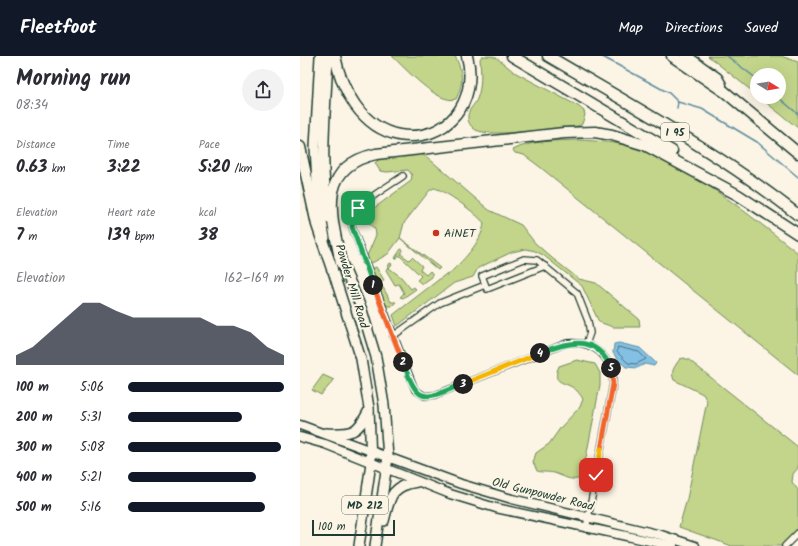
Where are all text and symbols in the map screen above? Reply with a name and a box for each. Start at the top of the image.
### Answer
text: Fleetfoot [20,13,97,43]
text: Map [618,17,643,39]
text: Directions [665,17,723,39]
text: Saved [745,17,778,39]
text: Morning run [16,62,131,97]
north arrow [750,68,786,104]
map controls [750,68,786,104]
button: share [242,69,284,111]
text: 08:34 [16,95,48,116]
road number: I 95 [661,123,689,141]
text: Distance [16,136,56,154]
text: Time [107,136,130,154]
text: Pace [199,136,220,154]
text: 0.63 [16,154,47,181]
text: 3:22 [107,154,141,181]
text: 5:20 [199,154,230,181]
text: km [47,160,66,178]
text: /km [230,160,252,178]
pin [341,191,375,225]
icon: arrive [347,197,369,219]
text: Elevation [16,204,58,222]
text: Heart rate [107,204,155,222]
text: kcal [199,204,217,222]
text: 7 [16,222,24,249]
text: 139 [107,222,130,249]
text: 38 [199,222,218,249]
place label: AiNET [444,224,477,243]
text: m [24,228,37,246]
text: bpm [130,228,155,246]
marker: AiNET [431,228,441,238]
street label: Powder Mill Road [330,242,374,332]
text: Elevation [16,268,65,289]
text: 162–169 m [224,268,284,289]
pin: 1 [363,275,383,295]
text: 1 [371,276,375,294]
pin: 4 [530,343,550,363]
text: 4 [537,344,543,362]
pin: 2 [393,352,413,372]
text: 2 [400,353,406,371]
pin: 5 [601,358,621,378]
text: 5 [608,359,614,377]
pin: 3 [453,374,473,394]
text: 3 [460,375,466,393]
text: 100 m [16,377,49,398]
text: 5:06 [80,377,104,398]
text: 200 m [16,407,53,428]
text: 5:31 [80,407,102,428]
text: 300 m [16,437,52,458]
text: 5:08 [80,437,105,458]
pin [579,458,613,492]
icon: check [585,464,607,486]
text: 400 m [16,467,52,488]
text: 5:21 [80,467,102,488]
street label: Old Gunpowder Road [490,473,597,517]
road number: MD 212 [342,496,388,514]
text: 500 m [16,497,52,518]
text: 5:16 [80,497,102,518]
scale bar [312,518,395,537]
text: 100 m [318,518,346,536]

